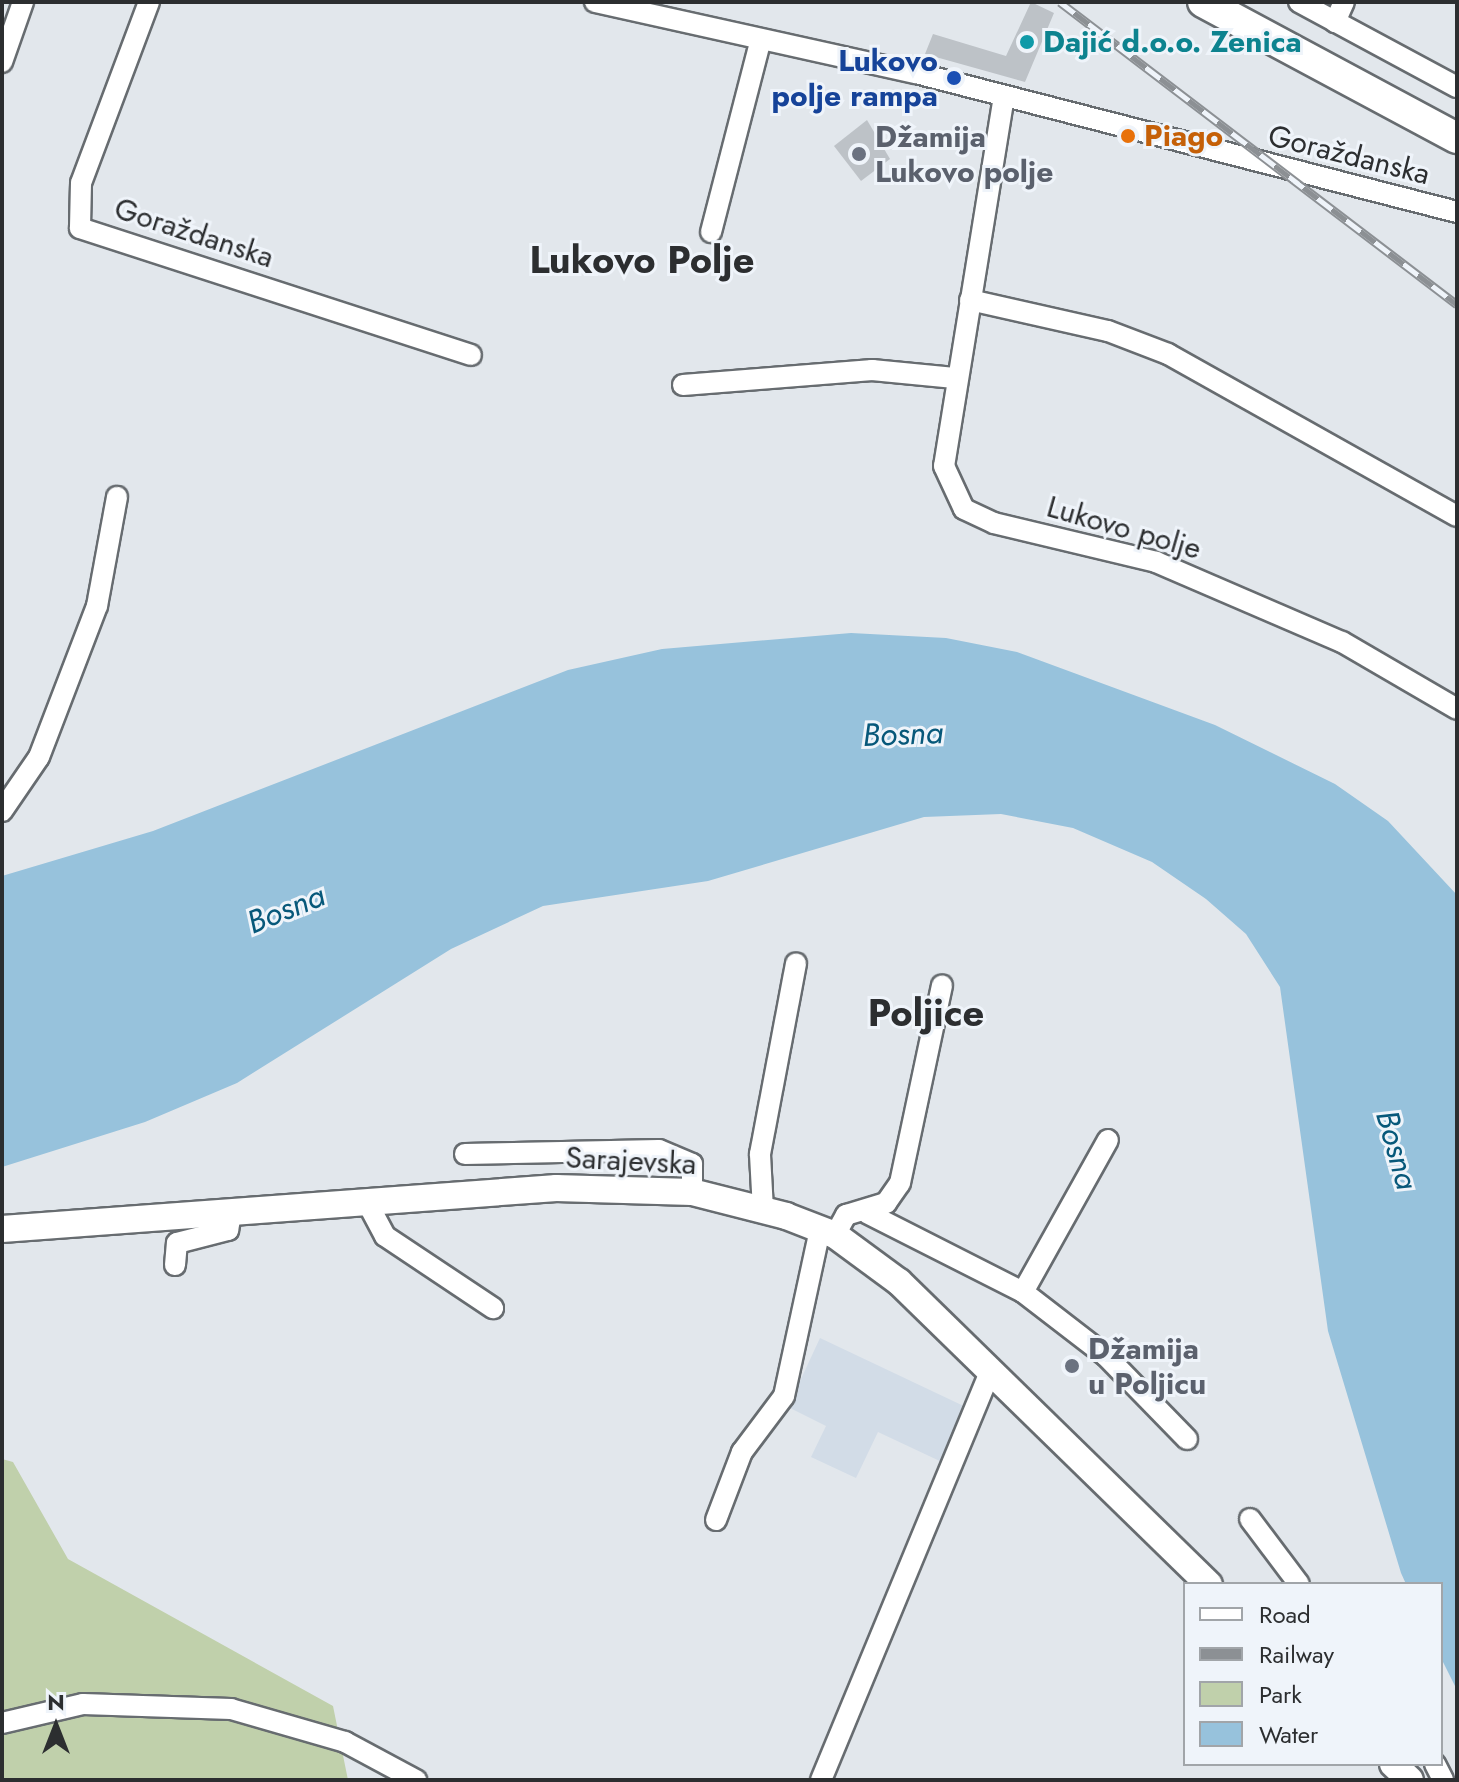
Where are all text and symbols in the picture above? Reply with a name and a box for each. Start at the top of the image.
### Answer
place label: Dajić d.o.o. Zenica [1043,24,1302,60]
marker: Dajić d.o.o. Zenica [1018,33,1036,51]
place label: Lukovo polje rampa [772,43,938,114]
marker: Lukovo polje rampa [945,69,963,87]
place label: Piago [1144,118,1223,154]
street label: Goraždanska [1265,118,1433,192]
place label: Džamija Lukovo polje [875,119,1053,190]
marker: Piago [1119,127,1137,145]
marker: Džamija Lukovo polje [850,145,868,163]
street label: Goraždanska [110,190,278,276]
district label: Lukovo Polje [530,237,754,283]
street label: Lukovo polje [1043,489,1205,567]
water label: Bosna [862,713,944,755]
water label: Bosna [241,876,331,942]
district label: Poljice [868,990,984,1036]
water label: Bosna [1367,1106,1427,1194]
street label: Sarajevska [565,1140,697,1182]
place label: Džamija u Poljicu [1088,1331,1206,1402]
marker: Džamija u Poljicu [1063,1357,1081,1375]
legend [1183,1582,1443,1766]
text: Road [1259,1597,1311,1632]
text: Railway [1259,1637,1334,1672]
text: Park [1259,1677,1302,1712]
north arrow [16,1686,96,1766]
text: N [47,1686,65,1718]
text: Water [1259,1717,1318,1752]

